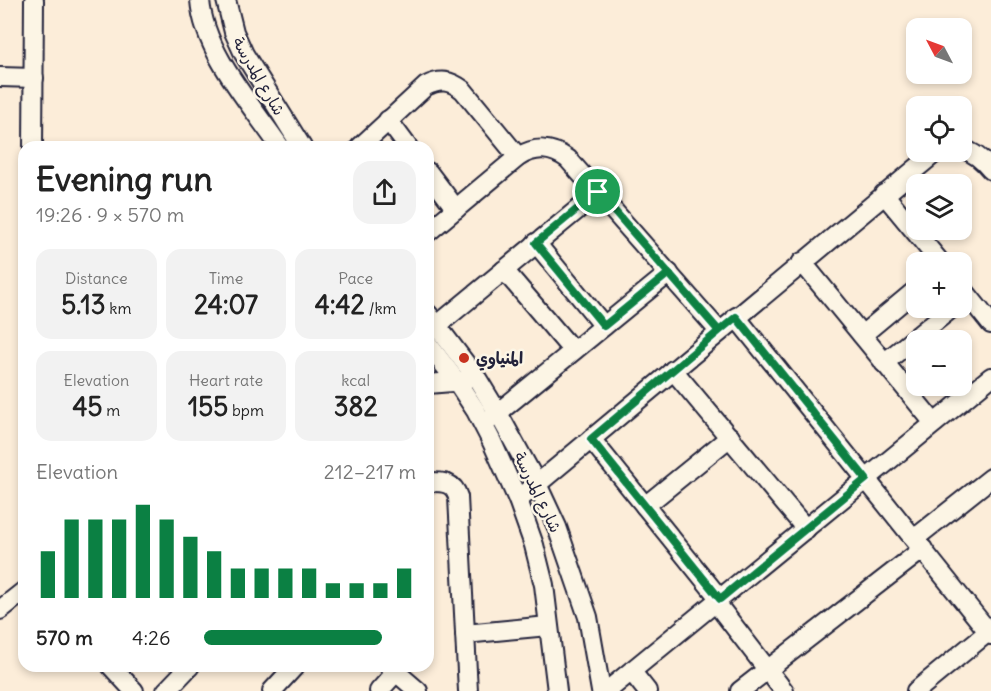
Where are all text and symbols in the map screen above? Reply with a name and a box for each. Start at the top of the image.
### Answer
north arrow [906,18,972,84]
map controls [906,18,972,396]
street label: شارع المدرسة [227,33,289,120]
button: locate [906,96,972,162]
text: Evening run [36,158,212,200]
button: share [353,161,416,224]
pin [572,166,623,217]
button: layers [906,174,972,240]
icon: arrive [581,175,614,208]
text: 19:26 · 9 × 570 m [36,202,184,227]
button: + [906,252,972,318]
text: Distance [65,268,128,288]
text: Time [209,268,243,288]
text: Pace [338,268,373,288]
text: 5.13 [61,288,106,321]
text: 24:07 [194,288,258,321]
text: 4:42 [315,288,365,321]
text: km [106,298,132,318]
text: /km [365,298,397,318]
button: − [906,330,972,396]
place label: المنياوي [476,348,523,371]
marker: المنياوي [457,351,471,365]
text: Elevation [63,370,129,390]
text: Heart rate [189,370,263,390]
text: kcal [341,370,370,390]
text: 45 [72,390,102,423]
text: 155 [188,390,228,423]
text: 382 [334,390,378,423]
text: m [102,400,120,420]
text: bpm [228,400,264,420]
street label: شارع المدرسة [508,448,566,536]
text: Elevation [36,459,118,484]
text: 212–217 m [324,459,416,484]
text: 570 m [36,625,93,650]
text: 4:26 [132,625,171,650]

